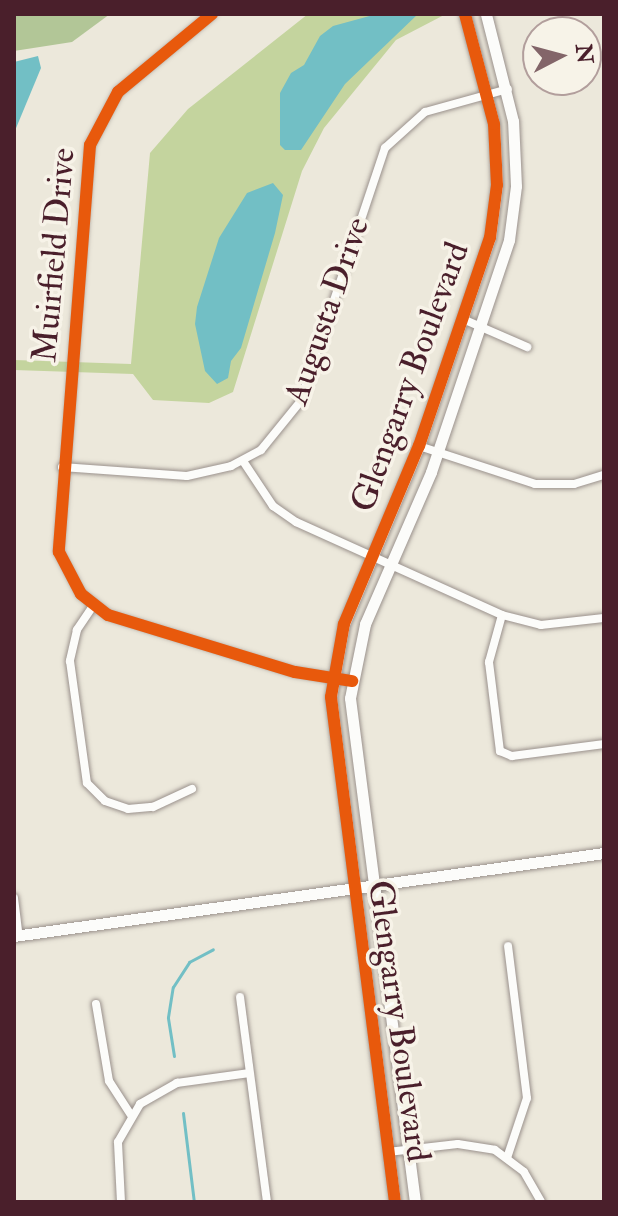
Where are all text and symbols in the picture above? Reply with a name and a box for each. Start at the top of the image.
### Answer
north arrow [522,16,602,96]
text: N [569,42,599,65]
street label: Muirfield Drive [24,146,84,364]
street label: Augusta Drive [276,212,378,410]
street label: Glengarry Boulevard [342,237,478,517]
street label: Glengarry Boulevard [359,878,439,1164]

